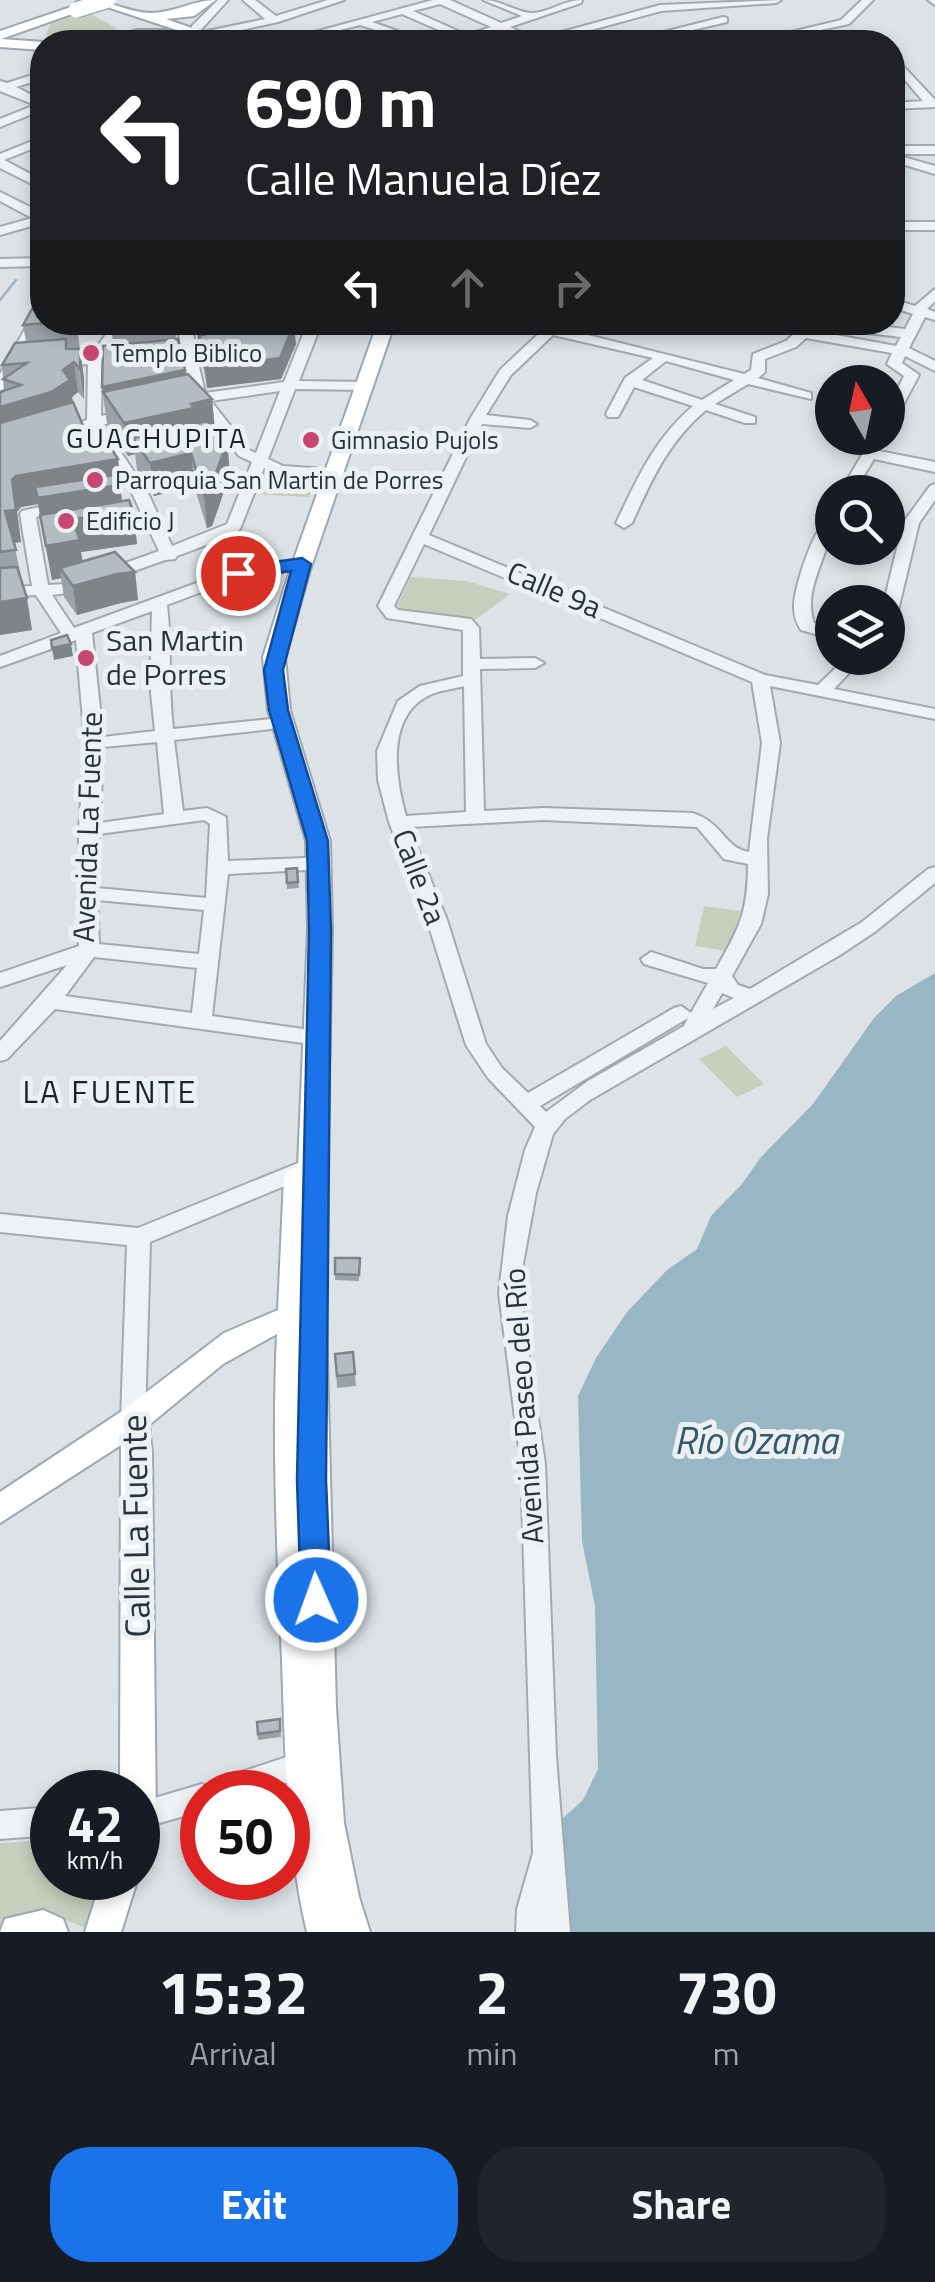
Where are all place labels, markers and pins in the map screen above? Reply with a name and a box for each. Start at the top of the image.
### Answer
place label: Templo Biblico [111,334,262,372]
marker: Templo Biblico [80,342,102,364]
place label: Gimnasio Pujols [331,421,499,459]
marker: Gimnasio Pujols [300,429,322,451]
place label: Parroquia San Martin de Porres [115,461,443,499]
marker: Parroquia San Martin de Porres [84,469,106,491]
place label: Edificio J [86,502,174,540]
marker: Edificio J [55,510,77,532]
pin [196,531,281,616]
place label: San Martin de Porres [106,617,244,697]
marker: San Martin de Porres [75,647,97,669]

